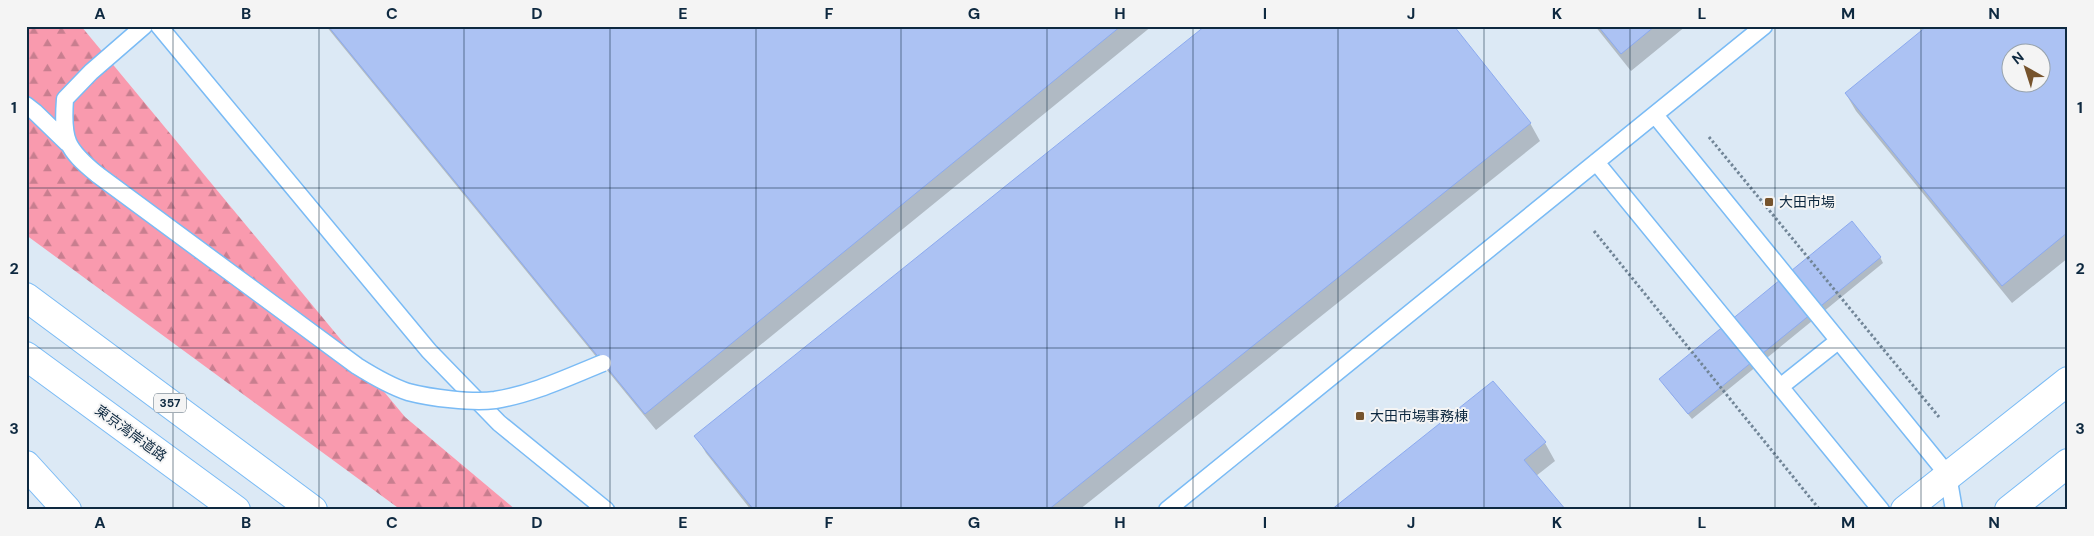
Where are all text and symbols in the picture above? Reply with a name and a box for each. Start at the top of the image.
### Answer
text: A [94,3,106,24]
text: B [241,3,251,24]
text: C [386,3,398,24]
text: D [531,3,543,24]
text: E [678,3,688,24]
text: F [825,3,834,24]
text: G [968,3,980,24]
text: H [1114,3,1126,24]
text: I [1263,3,1267,24]
text: J [1407,3,1415,24]
text: K [1552,3,1563,24]
text: L [1698,3,1707,24]
text: M [1841,3,1855,24]
text: N [1988,3,2000,24]
north arrow [2002,42,2052,92]
text: N [2008,48,2027,68]
text: 1 [11,97,17,118]
text: 1 [2077,97,2083,118]
place label: 大田市場 [1779,193,1835,211]
marker: 大田市場 [1763,196,1775,208]
text: 2 [9,258,19,279]
text: 2 [2075,258,2085,279]
road number: 357 [154,393,186,412]
street label: 東京湾岸道路 [92,401,170,465]
place label: 大田市場事務棟 [1370,407,1468,425]
marker: 大田市場事務棟 [1354,410,1366,422]
text: 3 [9,418,19,439]
text: 3 [2075,418,2085,439]
text: A [94,512,106,533]
text: B [241,512,251,533]
text: C [386,512,398,533]
text: D [531,512,543,533]
text: E [678,512,688,533]
text: F [825,512,834,533]
text: G [968,512,980,533]
text: H [1114,512,1126,533]
text: I [1263,512,1267,533]
text: J [1407,512,1415,533]
text: K [1552,512,1563,533]
text: L [1698,512,1707,533]
text: M [1841,512,1855,533]
text: N [1988,512,2000,533]

